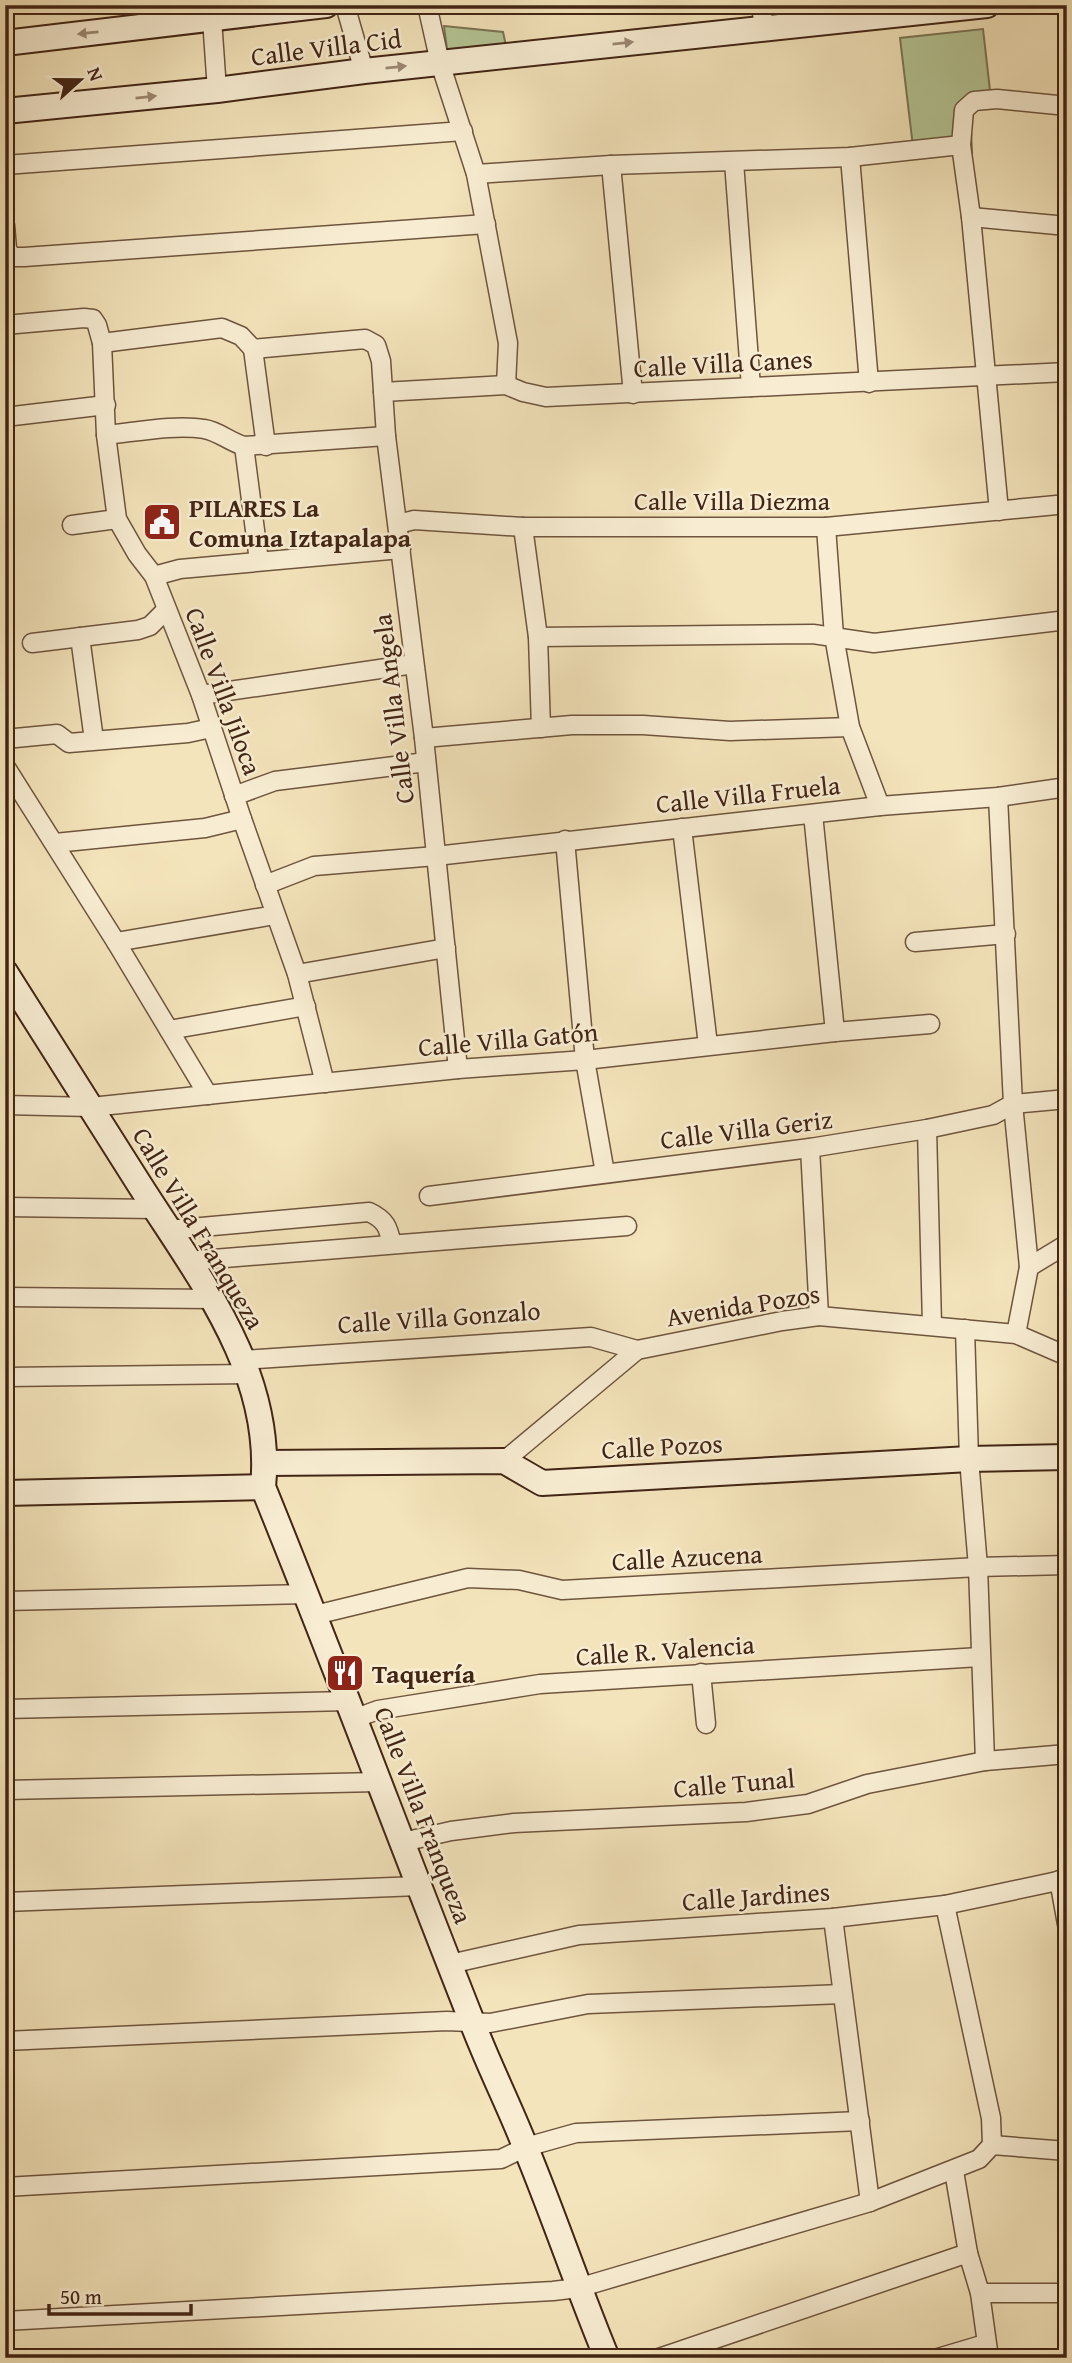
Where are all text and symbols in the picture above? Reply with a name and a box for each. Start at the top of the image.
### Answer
street label: Calle Villa Cid [249,18,404,76]
one-way arrow [77,28,99,39]
one-way arrow [612,37,634,48]
north arrow [46,46,116,116]
one-way arrow [386,62,408,73]
text: N [81,63,111,85]
one-way arrow [135,92,157,103]
street label: Calle Villa Canes [632,339,814,387]
street label: Calle Villa Diezma [634,481,831,520]
place label: PILARES La Comuna Iztapalapa [189,488,412,557]
public building icon: PILARES La Comuna Iztapalapa [141,501,183,543]
street label: Calle Villa Jiloca [176,602,273,781]
street label: Calle Villa Angela [362,611,424,806]
street label: Calle Villa Fruela [654,765,843,823]
street label: Calle Villa Gatón [416,1012,600,1066]
street label: Calle Villa Geriz [658,1099,834,1159]
street label: Calle Villa Franqueza [123,1120,275,1337]
street label: Avenida Pozos [663,1274,823,1336]
street label: Calle Villa Gonzalo [336,1290,542,1344]
street label: Calle Pozos [600,1423,724,1469]
street label: Calle Azucena [611,1534,764,1580]
street label: Calle R. Valencia [574,1624,756,1676]
restaurant icon: Taquería [324,1652,366,1694]
place label: Taquería [372,1654,476,1693]
street label: Calle Villa Franqueza [365,1701,484,1930]
street label: Calle Tunal [672,1758,796,1808]
street label: Calle Jardines [681,1871,831,1921]
scale bar [49,2272,191,2316]
text: 50 m [60,2281,102,2312]

